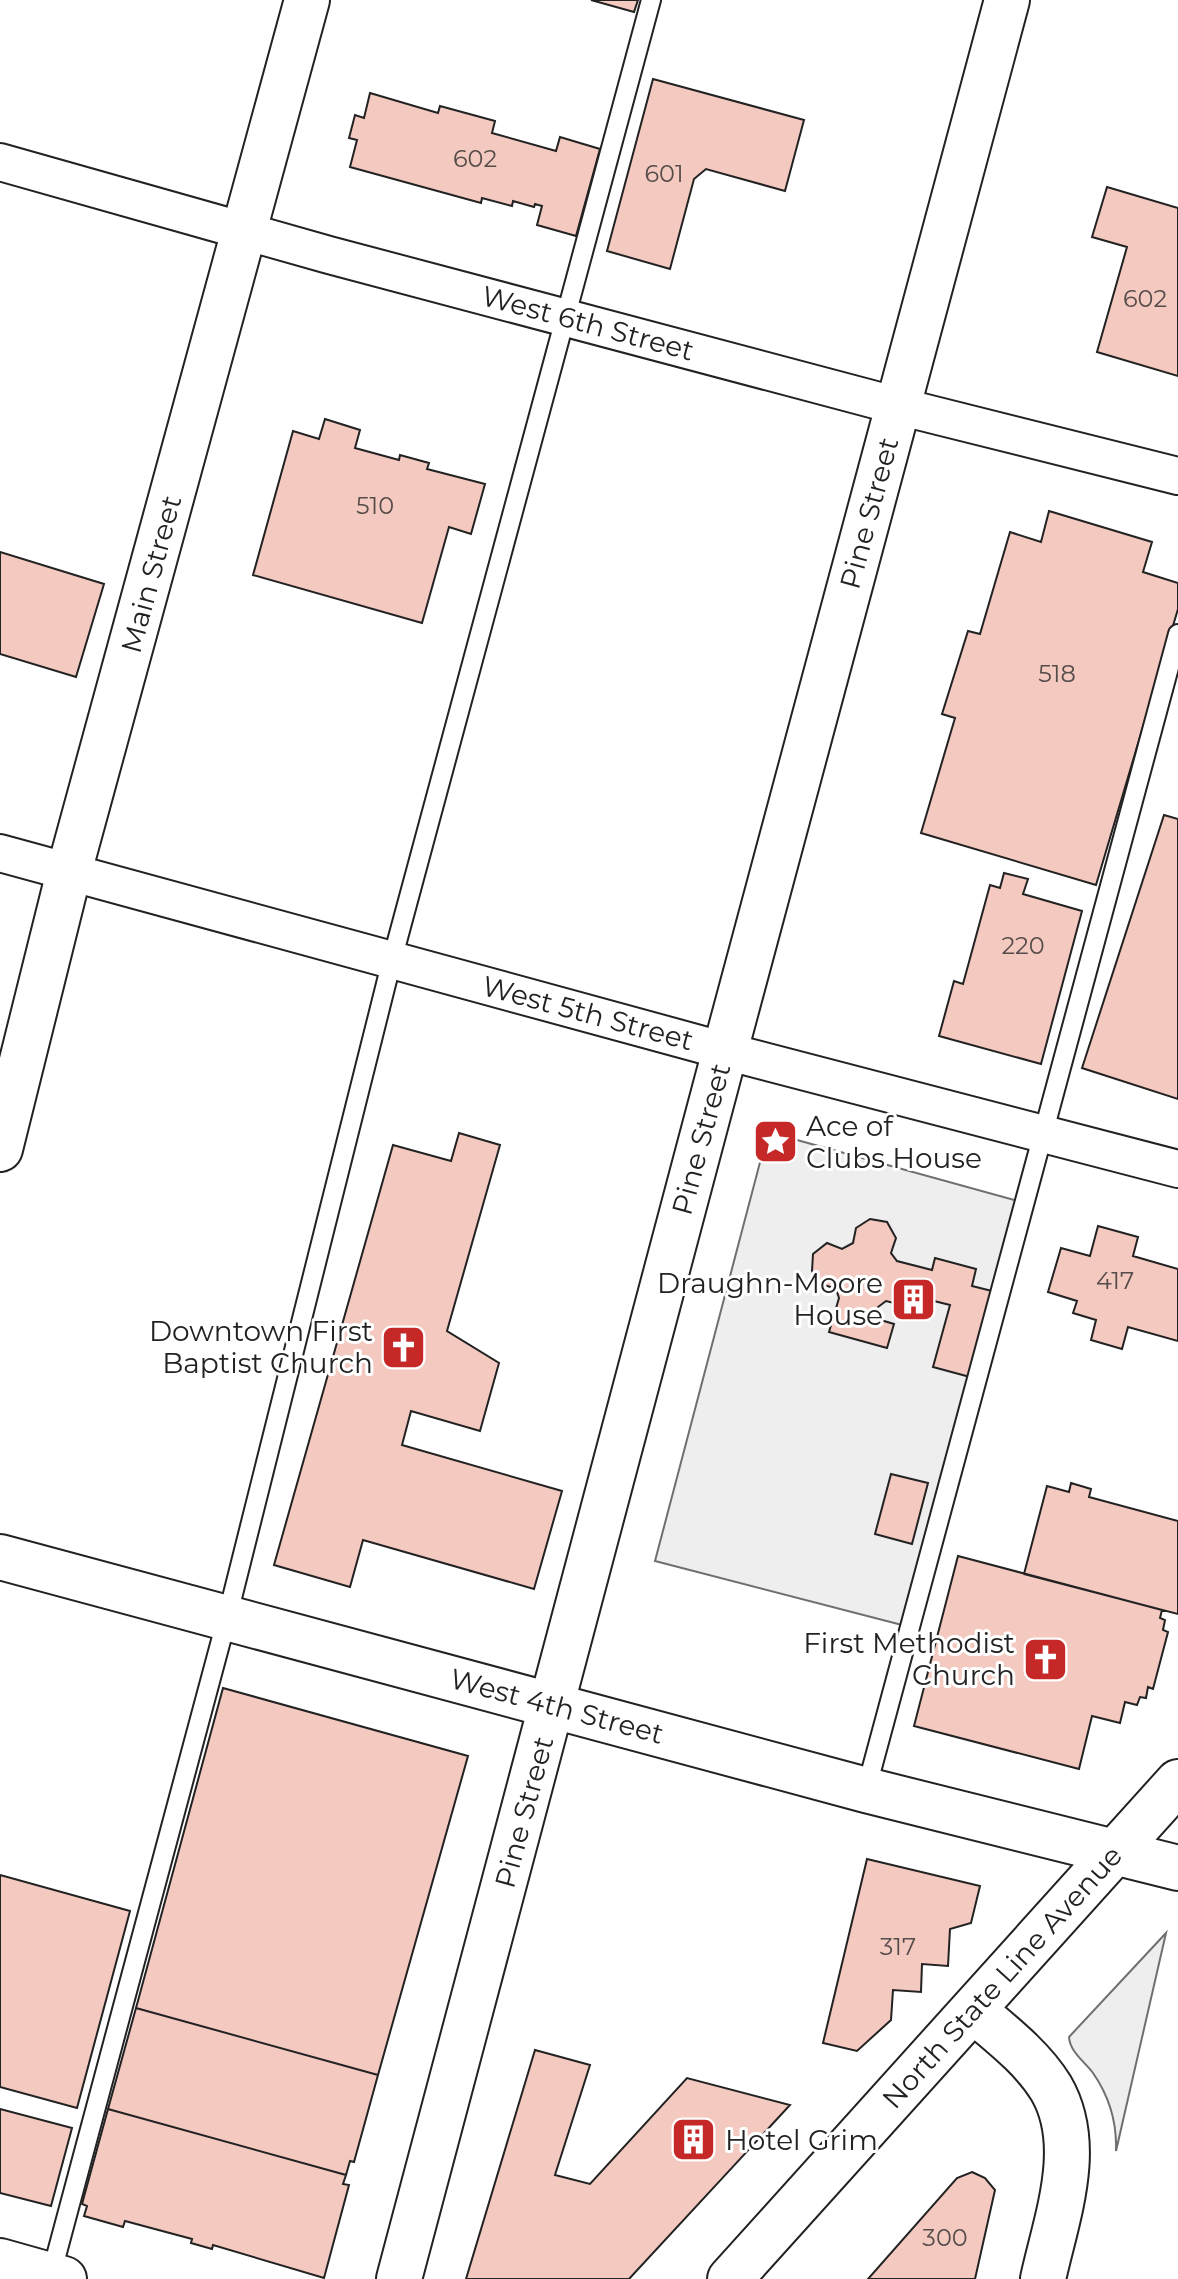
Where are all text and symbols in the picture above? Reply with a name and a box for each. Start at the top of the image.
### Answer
house number: 602 [453,144,497,173]
house number: 601 [644,159,684,188]
street label: West 6th Street [478,278,698,368]
house number: 602 [1123,284,1167,313]
street label: Pine Street [832,434,906,592]
street label: Main Street [114,491,188,657]
house number: 510 [356,491,394,520]
house number: 518 [1038,659,1076,688]
house number: 220 [1001,931,1045,960]
street label: West 5th Street [479,968,697,1058]
street label: Pine Street [664,1060,738,1218]
place label: Ace of Clubs House [806,1109,982,1175]
place icon: Ace of Clubs House [751,1118,799,1166]
place label: Draughn-Moore House [657,1266,883,1332]
house number: 417 [1096,1266,1134,1295]
building icon: Draughn-Moore House [890,1275,938,1323]
place label: Downtown First Baptist Church [149,1314,373,1380]
church icon: Downtown First Baptist Church [380,1323,428,1371]
place label: First Methodist Church [803,1626,1015,1692]
church icon: First Methodist Church [1022,1635,1070,1683]
street label: West 4th Street [447,1661,667,1751]
street label: Pine Street [487,1733,561,1891]
street label: North State Line Avenue [875,1839,1129,2115]
house number: 317 [880,1932,916,1961]
building icon: Hotel Grim [670,2116,718,2164]
place label: Hotel Grim [725,2123,878,2157]
house number: 300 [922,2223,968,2252]

